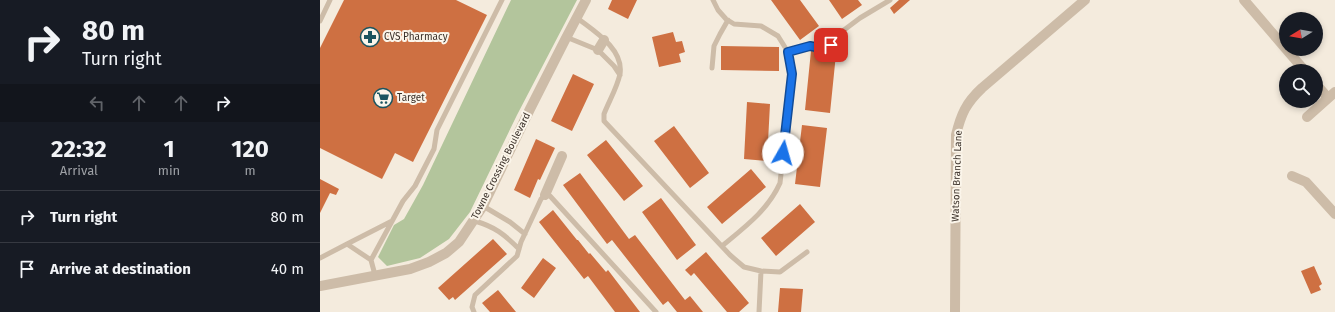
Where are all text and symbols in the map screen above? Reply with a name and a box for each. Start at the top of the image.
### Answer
north arrow [1279,12,1323,56]
map controls [1279,12,1323,108]
text: 80 m [82,14,145,47]
icon: right [16,16,68,68]
pharmacy icon: CVS Pharmacy [359,26,381,48]
pin [814,28,848,62]
place label: CVS Pharmacy [384,31,448,43]
icon: arrive [820,34,842,56]
text: Turn right [82,48,162,70]
button: search [1279,64,1323,108]
supermarket icon: Target [372,87,394,109]
icon: left [86,92,108,114]
icon: ahead [128,92,150,114]
icon: ahead [170,92,192,114]
icon: right [212,92,234,114]
place label: Target [397,92,425,104]
street label: Towne Crossing Boulevard [469,111,533,221]
street label: Watson Branch Lane [949,130,965,222]
position arrow [762,132,804,174]
text: 22:32 [51,135,107,163]
text: 1 [163,135,175,163]
text: 120 [231,135,269,163]
text: Arrival [60,163,98,178]
text: min [158,163,180,178]
text: m [245,163,256,178]
icon: right [16,206,38,228]
text: Turn right [50,208,117,226]
text: 80 m [271,208,304,226]
icon: arrive [16,258,38,280]
text: Arrive at destination [50,260,191,278]
text: 40 m [271,260,304,278]

